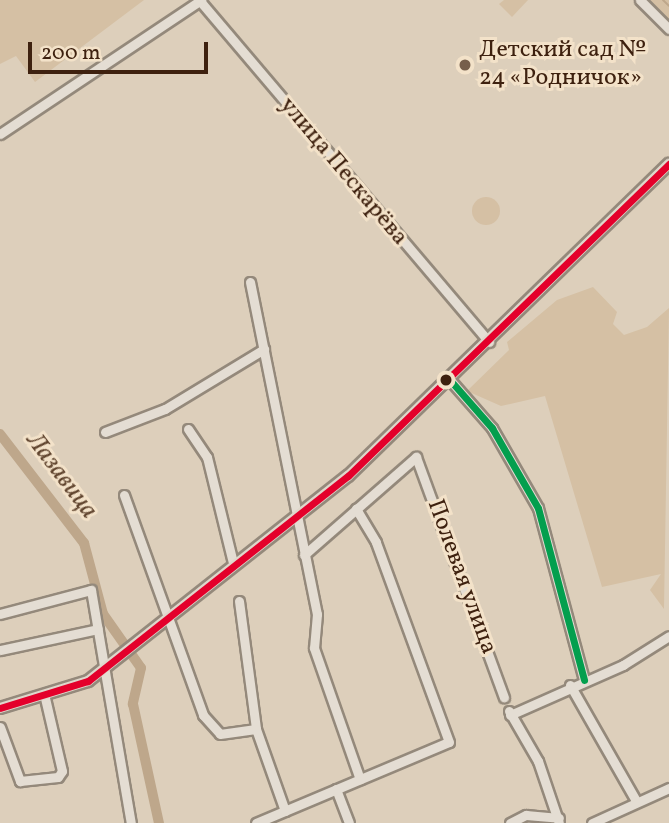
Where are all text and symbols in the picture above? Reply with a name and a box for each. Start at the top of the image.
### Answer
scale bar [32,28,212,72]
place label: Детский сад № 24 «Родничок» [479,37,646,93]
text: 200 m [41,39,101,68]
marker: Детский сад № 24 «Родничок» [457,57,473,73]
street label: улица Пескарёва [273,92,413,252]
unlabelled marker [439,373,453,387]
water label: Лазавица [18,427,104,525]
street label: Полевая улица [420,495,502,659]

